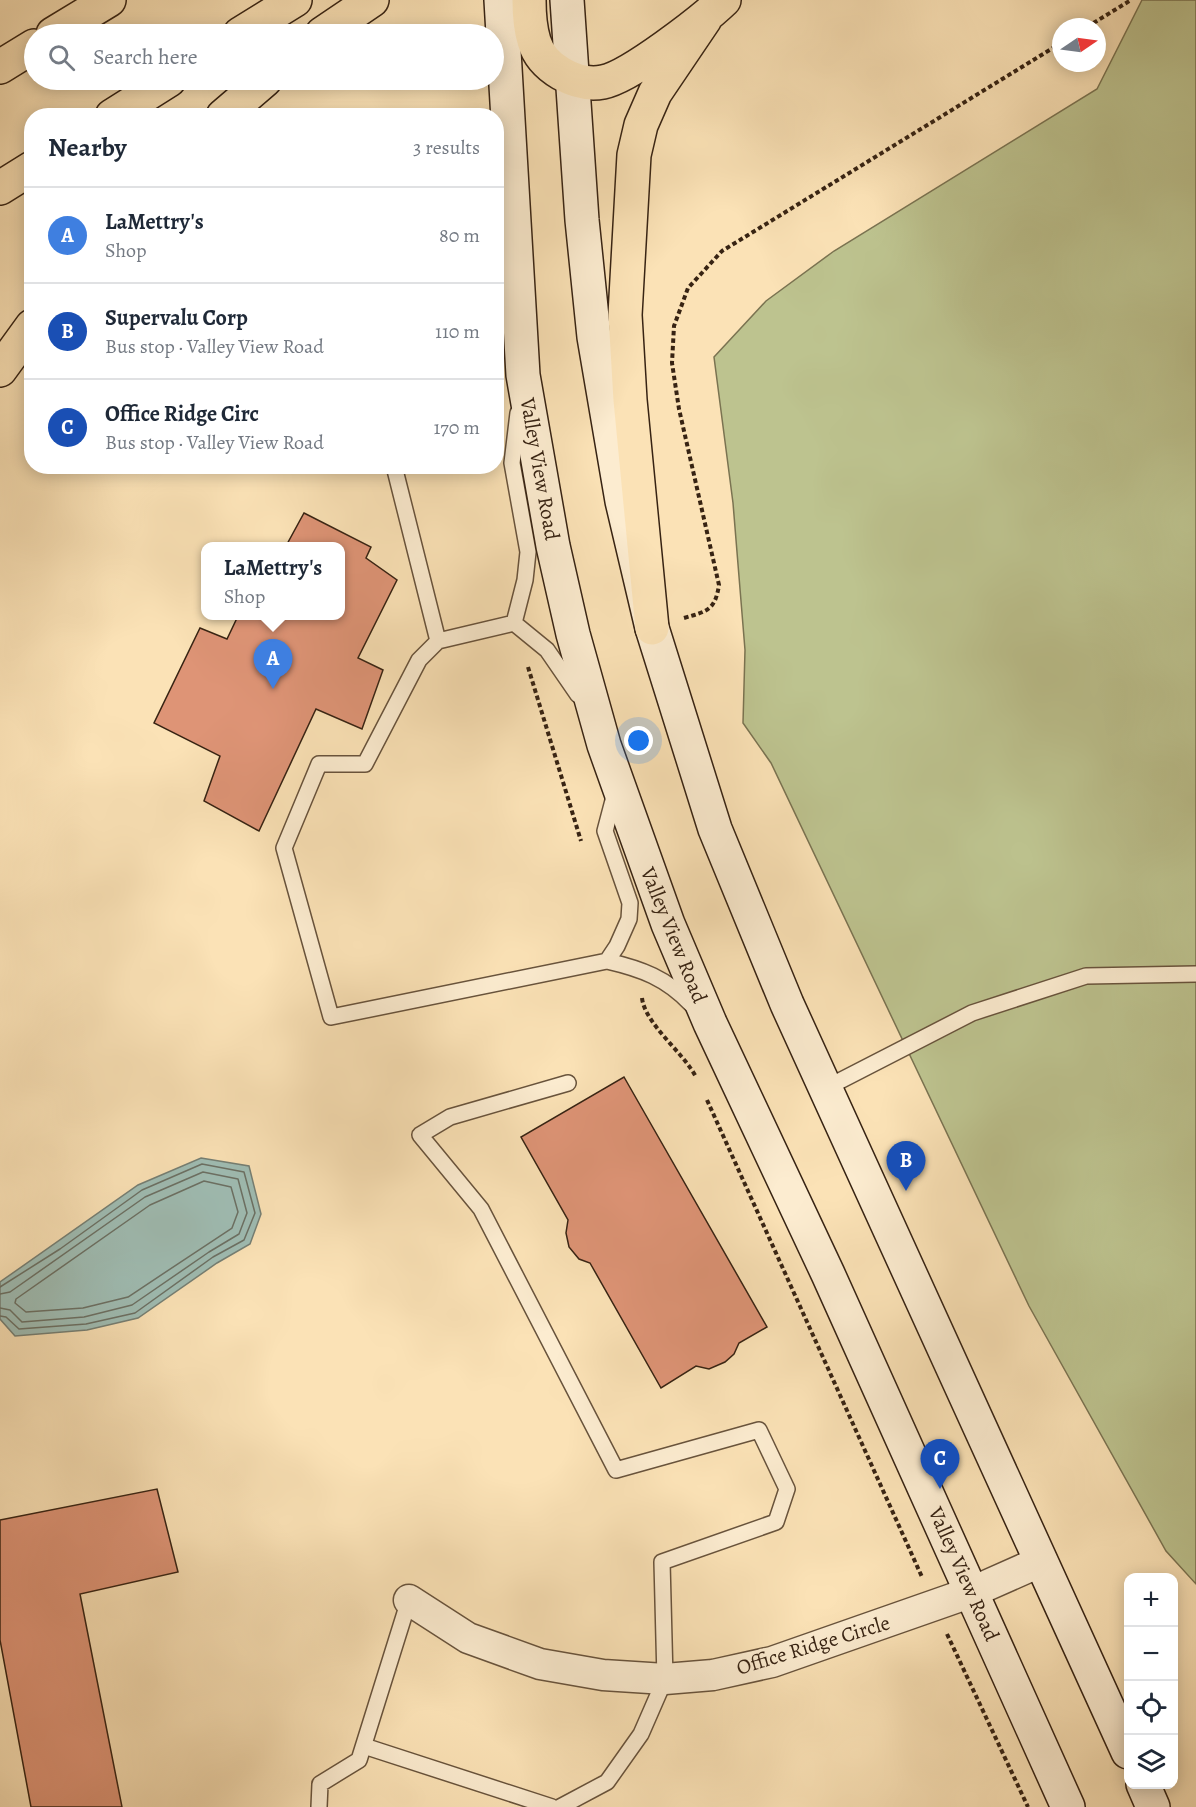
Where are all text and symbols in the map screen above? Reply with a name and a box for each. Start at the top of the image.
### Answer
north arrow [1052,18,1106,72]
search box [24,24,504,90]
icon: search [45,41,78,74]
text: Search here [93,42,198,72]
text: Nearby [48,130,127,165]
text: 3 results [413,134,480,161]
text: LaMettry's [105,207,204,237]
text: A [61,222,74,249]
text: 80 m [439,222,480,249]
text: Shop [105,237,147,264]
text: Supervalu Corp [105,303,248,333]
text: B [61,318,74,345]
text: 110 m [435,318,480,345]
text: Bus stop · Valley View Road [105,333,324,360]
street label: Valley View Road [514,395,566,543]
text: Office Ridge Circ [105,399,259,429]
text: C [61,414,74,441]
text: 170 m [434,414,480,441]
text: Bus stop · Valley View Road [105,429,324,456]
popup [201,542,345,620]
text: LaMettry's [224,553,322,583]
text: Shop [224,583,265,610]
pin: A [254,640,292,689]
your location [624,726,653,755]
street label: Valley View Road [634,862,714,1008]
pin: B [886,1142,926,1191]
pin: C [920,1440,960,1489]
street label: Valley View Road [921,1502,1006,1646]
map controls [1124,1573,1178,1789]
button: + [1124,1573,1178,1627]
street label: Office Ridge Circle [733,1608,893,1682]
button: − [1124,1627,1178,1681]
button: locate [1124,1681,1178,1735]
button: layers [1124,1735,1178,1789]

